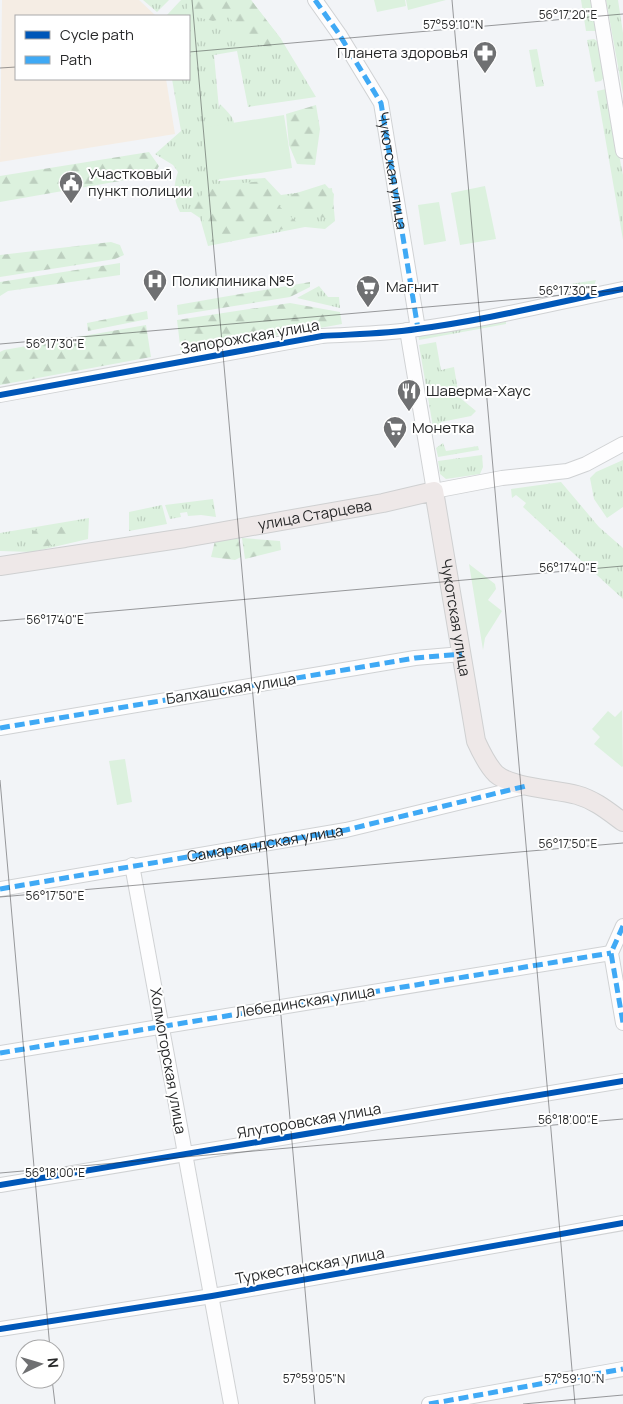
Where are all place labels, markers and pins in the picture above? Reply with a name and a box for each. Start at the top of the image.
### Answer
pharmacy icon: Планета здоровья [472,40,498,74]
place label: Планета здоровья [337,42,468,63]
place label: Участковый пункт полиции [88,163,192,201]
public building icon: Участковый пункт полиции [58,170,84,204]
hospital icon: Поликлиника №5 [142,268,168,302]
place label: Поликлиника №5 [172,270,294,291]
supermarket icon: Магнит [355,274,381,308]
place label: Магнит [386,276,439,297]
restaurant icon: Шаверма-Хаус [396,378,422,412]
place label: Шаверма-Хаус [426,380,531,401]
supermarket icon: Монетка [382,415,408,449]
place label: Монетка [412,417,474,438]

